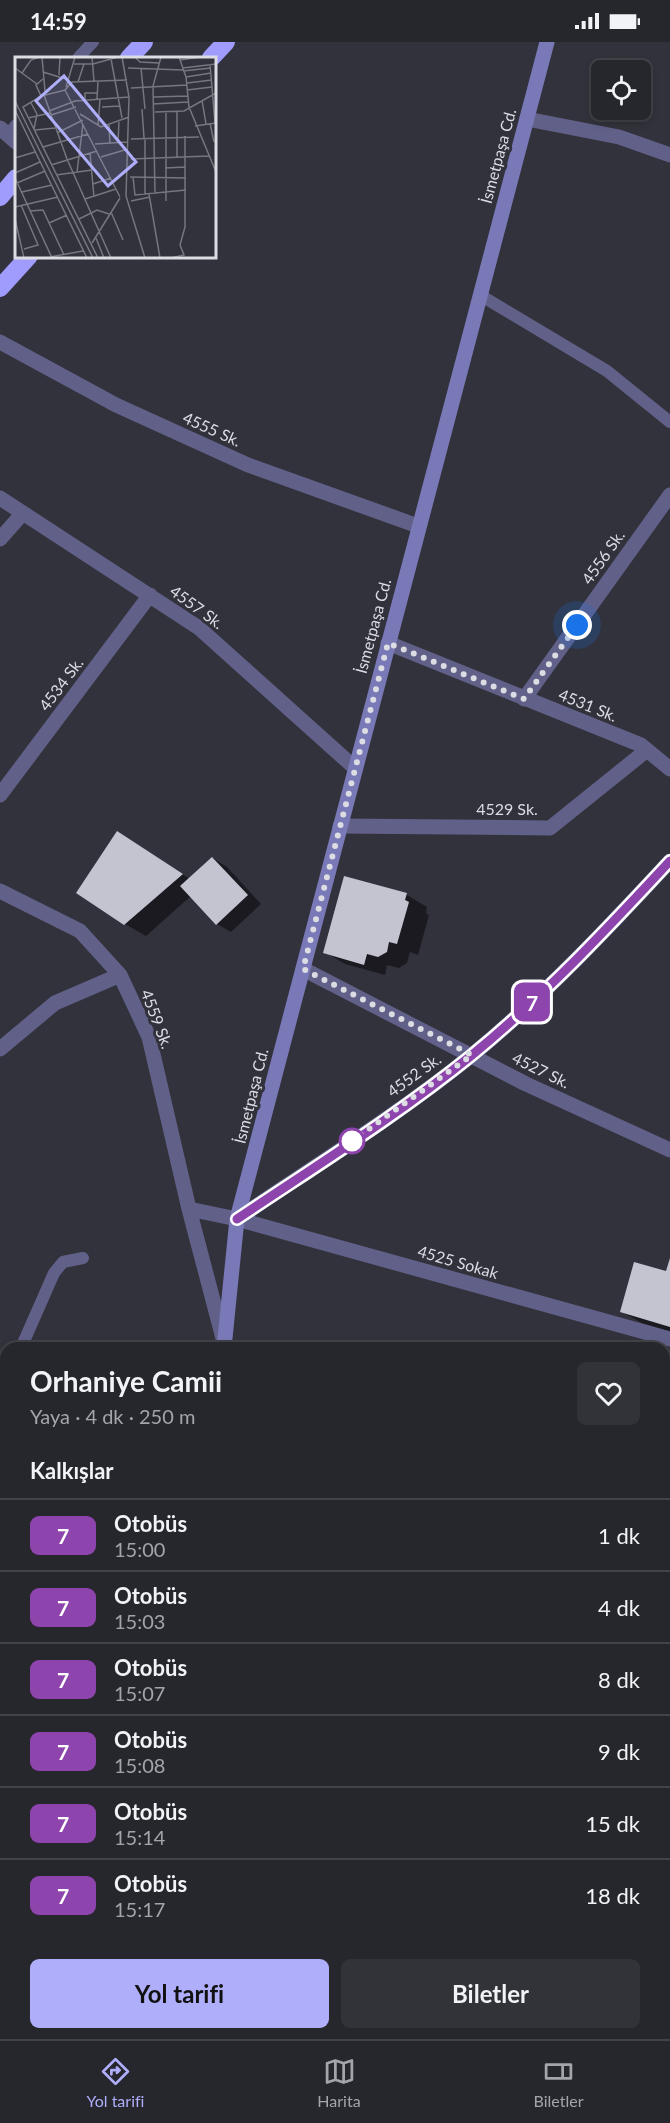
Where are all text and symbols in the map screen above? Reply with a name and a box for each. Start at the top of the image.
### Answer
text: 14:59 [30,8,87,35]
inset map [15,57,216,258]
map controls [591,60,651,120]
button: locate [591,60,651,120]
street label: İsmetpaşa Cd. [476,106,519,205]
street label: 4555 Sk. [180,407,244,450]
street label: 4556 Sk. [577,526,628,587]
street label: İsmetpaşa Cd. [351,576,394,675]
street label: 4557 Sk. [167,581,228,632]
your location [562,610,592,640]
street label: 4534 Sk. [34,653,87,714]
street label: 4531 Sk. [556,684,620,725]
street label: 4529 Sk. [476,799,538,818]
line badge: 7 [512,982,552,1022]
street label: 4559 Sk. [138,987,177,1051]
text: 7 [526,990,538,1015]
street label: İsmetpaşa Cd. [229,1046,272,1146]
street label: 4527 Sk. [509,1047,573,1092]
street label: 4552 Sk. [383,1049,444,1100]
unlabelled marker [339,1128,365,1154]
street label: 4525 Sokak [416,1241,502,1282]
button: heart [577,1362,640,1425]
text: Orhaniye Camii [30,1364,222,1398]
text: Yaya · 4 dk · 250 m [30,1404,195,1428]
text: Kalkışlar [30,1457,114,1484]
text: Otobüs [114,1510,187,1537]
text: 1 dk [598,1522,640,1549]
text: 7 [57,1523,69,1548]
text: 15:00 [114,1537,165,1561]
text: Otobüs [114,1582,187,1609]
text: 4 dk [598,1594,640,1621]
text: 7 [57,1595,69,1620]
text: 15:03 [114,1609,165,1633]
text: Otobüs [114,1654,187,1681]
text: 8 dk [598,1666,640,1693]
text: 7 [57,1667,69,1692]
text: 15:07 [114,1681,165,1705]
text: Otobüs [114,1726,187,1753]
text: 9 dk [598,1738,640,1765]
text: 7 [57,1739,69,1764]
text: 15:08 [114,1753,165,1777]
text: Otobüs [114,1798,187,1825]
text: 15 dk [585,1810,640,1837]
text: 7 [57,1811,69,1836]
text: 15:14 [114,1825,165,1849]
text: Otobüs [114,1870,187,1897]
text: 18 dk [585,1882,640,1909]
text: 7 [57,1883,69,1908]
text: 15:17 [114,1897,165,1921]
button: Yol tarifi [30,1959,329,2028]
button: Biletler [341,1959,640,2028]
tab: Yol tarifi [86,2055,144,2110]
tab: Harita [317,2055,361,2110]
tab: Biletler [534,2055,584,2110]

